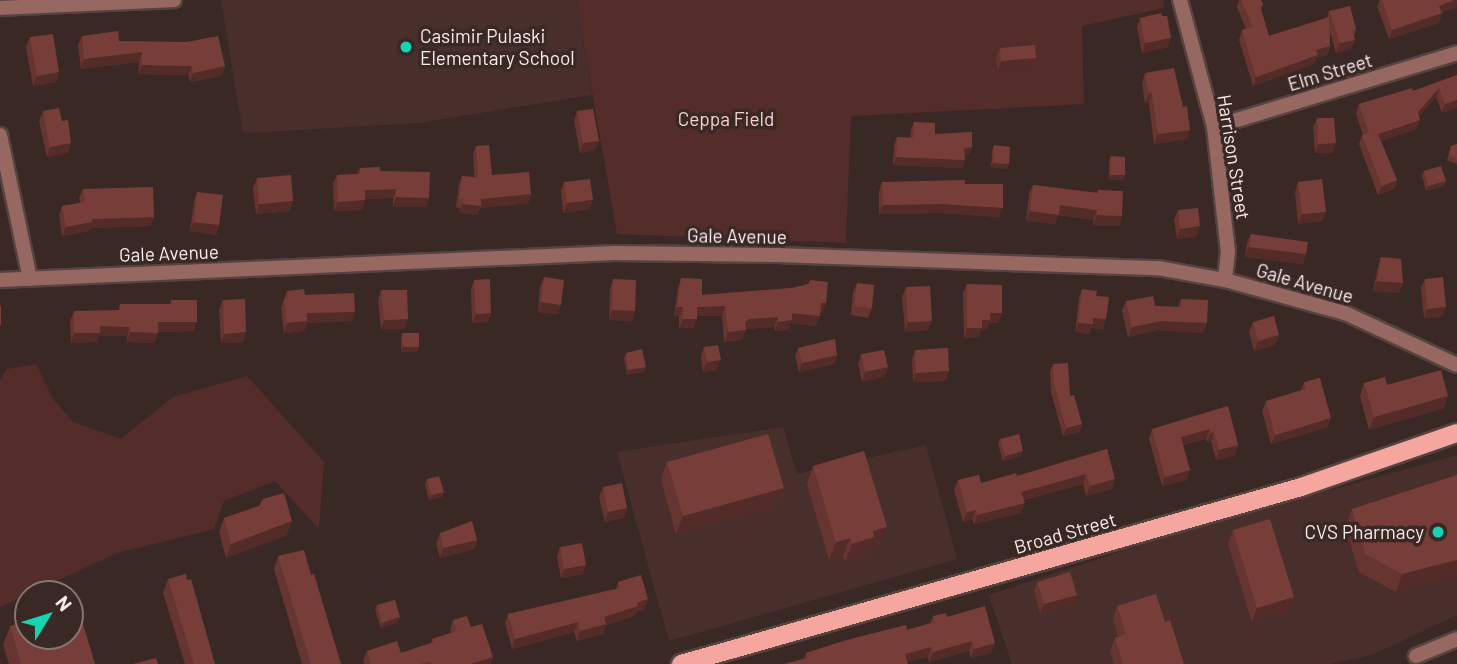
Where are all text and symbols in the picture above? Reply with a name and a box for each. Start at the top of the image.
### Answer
place label: Casimir Pulaski Elementary School [420,25,575,69]
marker: Casimir Pulaski Elementary School [398,39,414,55]
street label: Elm Street [1285,48,1375,96]
street label: Harrison Street [1213,93,1255,221]
park label: Ceppa Field [678,108,774,130]
street label: Gale Avenue [687,224,787,248]
street label: Gale Avenue [119,240,219,266]
street label: Gale Avenue [1254,258,1356,308]
street label: Broad Street [1011,508,1119,558]
place label: CVS Pharmacy [1305,521,1424,543]
marker: CVS Pharmacy [1430,524,1446,540]
north arrow [14,580,84,650]
text: N [51,591,77,615]

